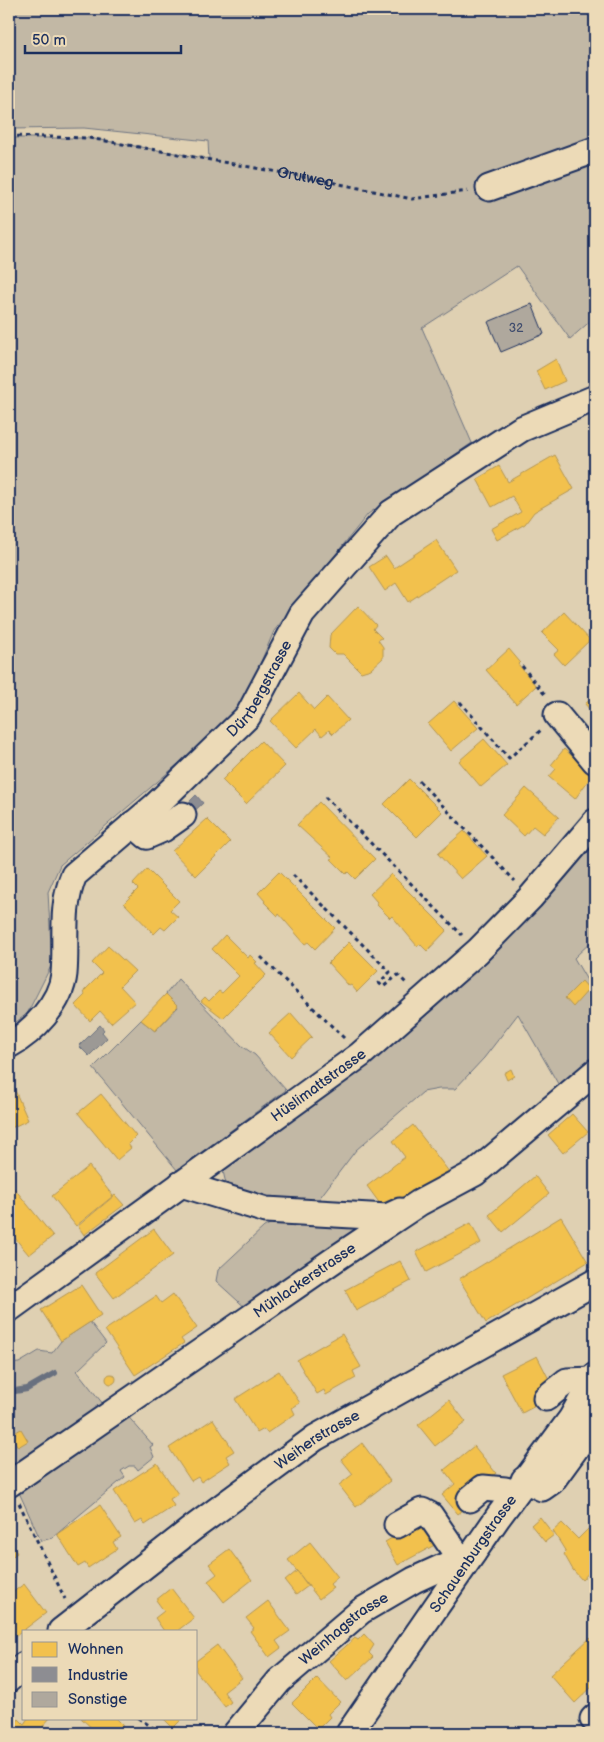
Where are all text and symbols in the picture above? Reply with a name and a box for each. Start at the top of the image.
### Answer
scale bar [25,22,181,54]
text: 50 m [32,31,66,50]
street label: Grutweg [276,163,335,192]
house number: 32 [509,321,523,336]
street label: Dürrbergstrasse [223,637,296,741]
street label: Hüslimattstrasse [267,1045,371,1126]
street label: Mühlackerstrasse [250,1239,360,1323]
street label: Weiherstrasse [271,1406,363,1474]
street label: Schauenburgstrasse [426,1491,521,1617]
street label: Weinhagstrasse [295,1588,392,1670]
legend [22,1630,198,1720]
text: Wohnen [68,1640,123,1659]
text: Industrie [68,1666,128,1685]
text: Sonstige [68,1690,127,1709]

